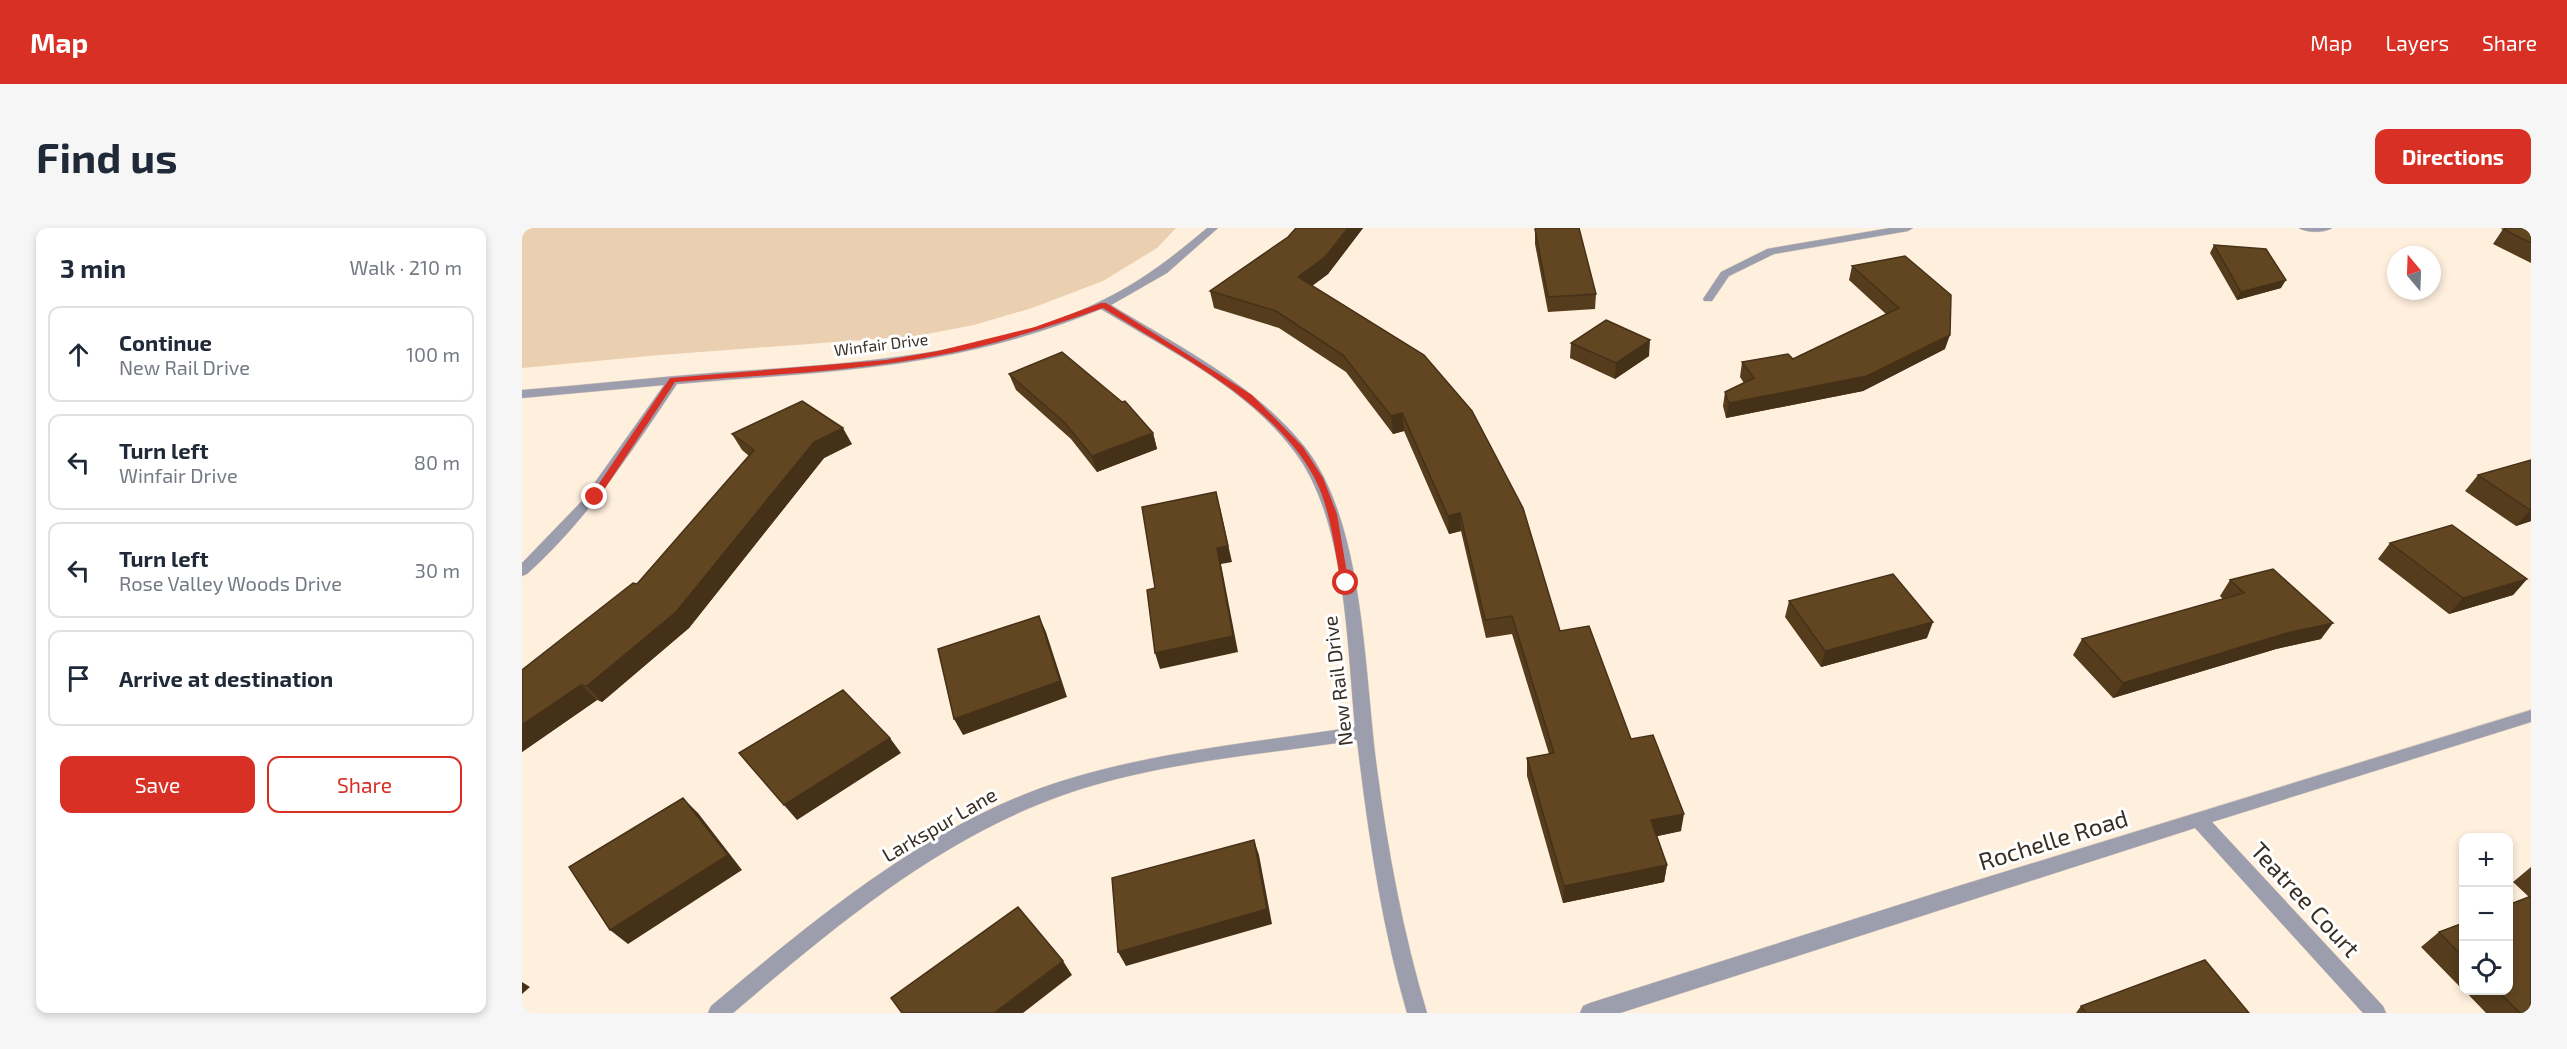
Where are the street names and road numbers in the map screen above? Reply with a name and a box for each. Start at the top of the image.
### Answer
street label: Winfair Drive [833,329,929,359]
street label: New Rail Drive [1317,614,1357,748]
street label: Larkspur Lane [877,782,1001,866]
street label: Rochelle Road [1975,803,2131,875]
street label: Teatree Court [2245,835,2367,963]

